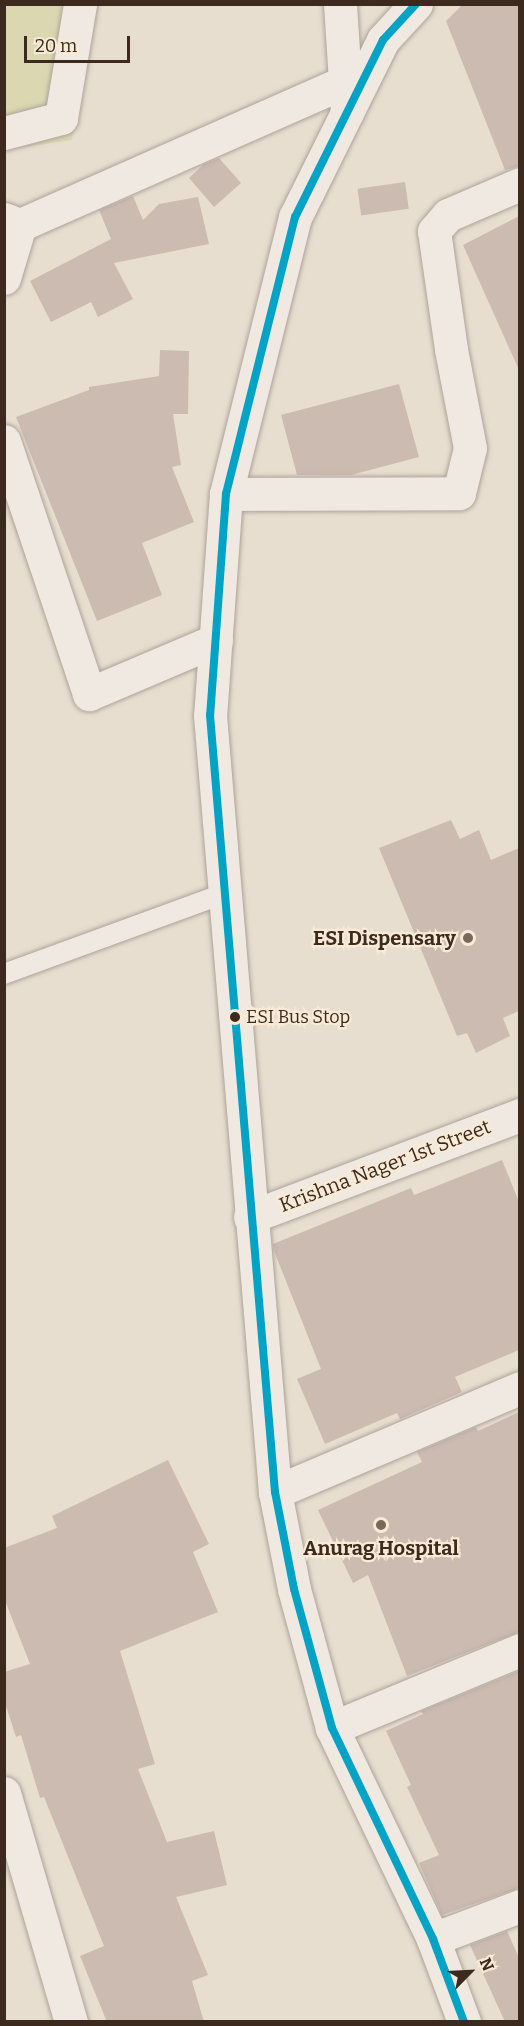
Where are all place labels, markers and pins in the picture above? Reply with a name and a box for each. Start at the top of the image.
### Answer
place label: ESI Dispensary [313,926,456,950]
marker: ESI Dispensary [461,931,475,945]
place label: ESI Bus Stop [246,1006,350,1028]
marker: ESI Bus Stop [229,1011,241,1023]
marker: Anurag Hospital [372,1516,390,1534]
place label: Anurag Hospital [303,1536,459,1560]

